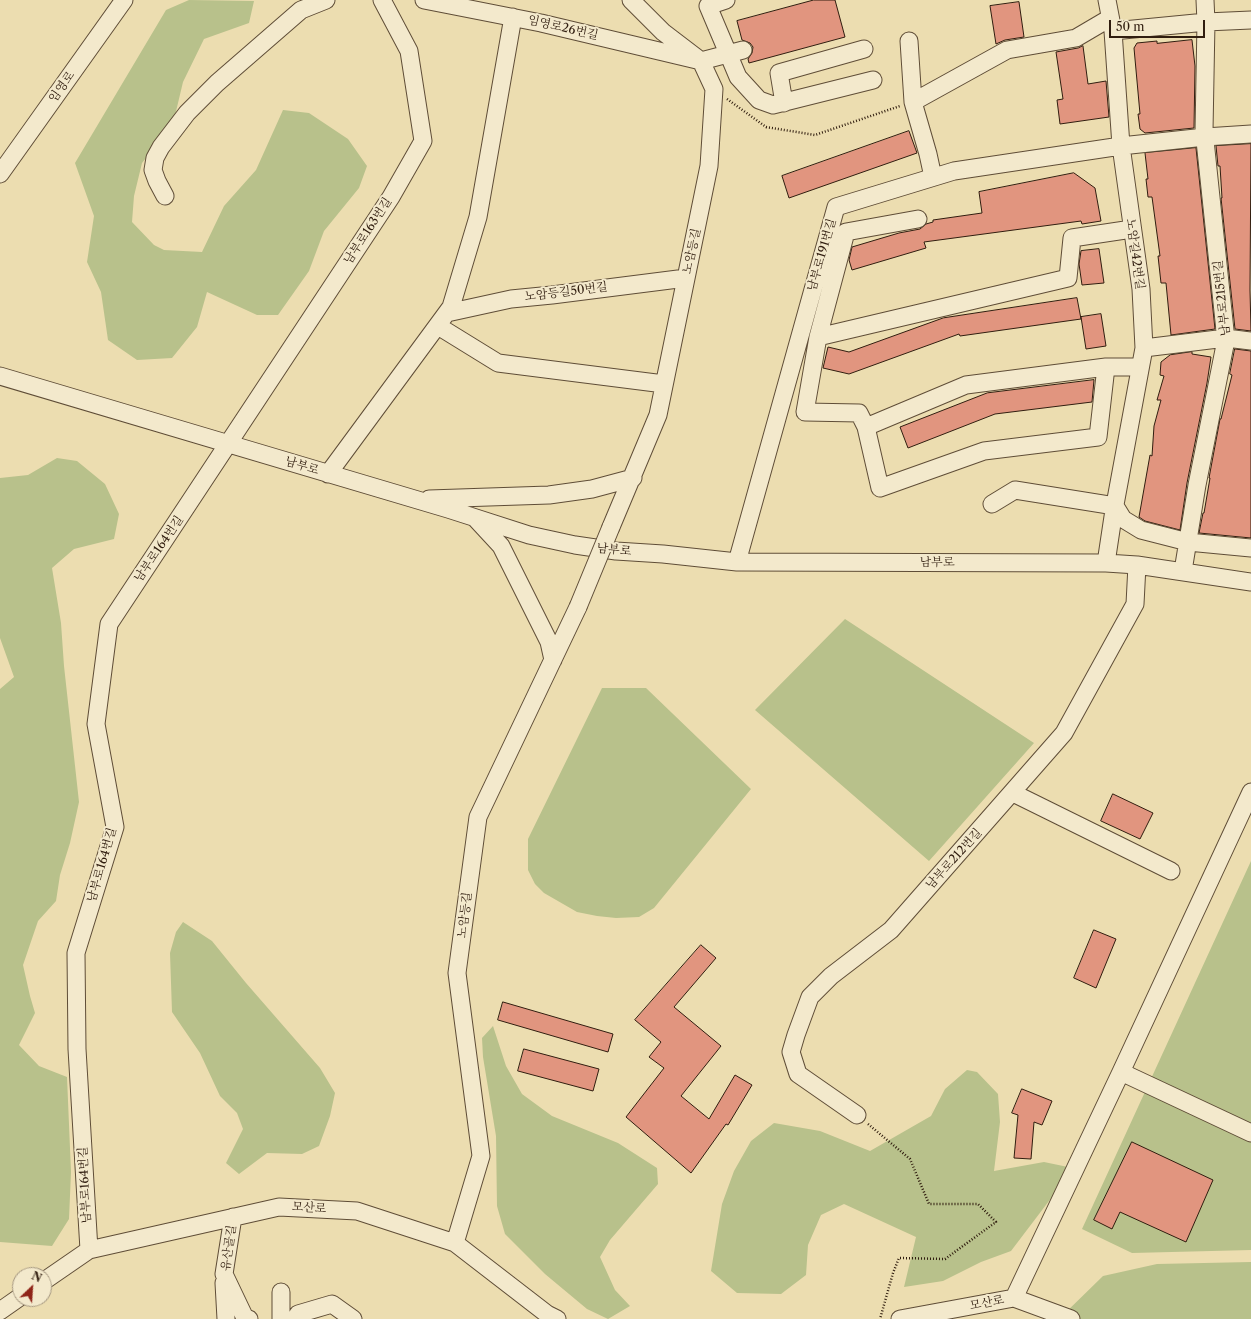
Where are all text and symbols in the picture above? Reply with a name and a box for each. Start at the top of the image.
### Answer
scale bar [1111,12,1207,38]
street label: 임영로26번길 [526,13,600,43]
text: 50 m [1116,19,1145,34]
street label: 임영로 [46,69,78,105]
street label: 남부로163번길 [341,195,395,267]
street label: 남부로191번길 [805,217,839,293]
street label: 노암길42번길 [1123,217,1147,291]
street label: 노암등길 [680,227,704,275]
street label: 남부로215번길 [1211,259,1233,337]
street label: 노암등길50번길 [524,280,608,304]
street label: 남부로 [283,454,321,478]
street label: 남부로164번길 [132,513,186,585]
street label: 남부로 [596,541,632,559]
street label: 남부로 [920,556,954,570]
street label: 남부로164번길 [84,826,120,904]
street label: 남부로212번길 [923,826,985,892]
street label: 노암등길 [455,891,475,939]
street label: 남부로164번길 [76,1146,94,1224]
street label: 모산로 [291,1200,327,1216]
street label: 유산골길 [219,1224,239,1272]
north arrow [12,1267,52,1307]
text: N [29,1269,44,1285]
street label: 모산로 [969,1293,1005,1313]

